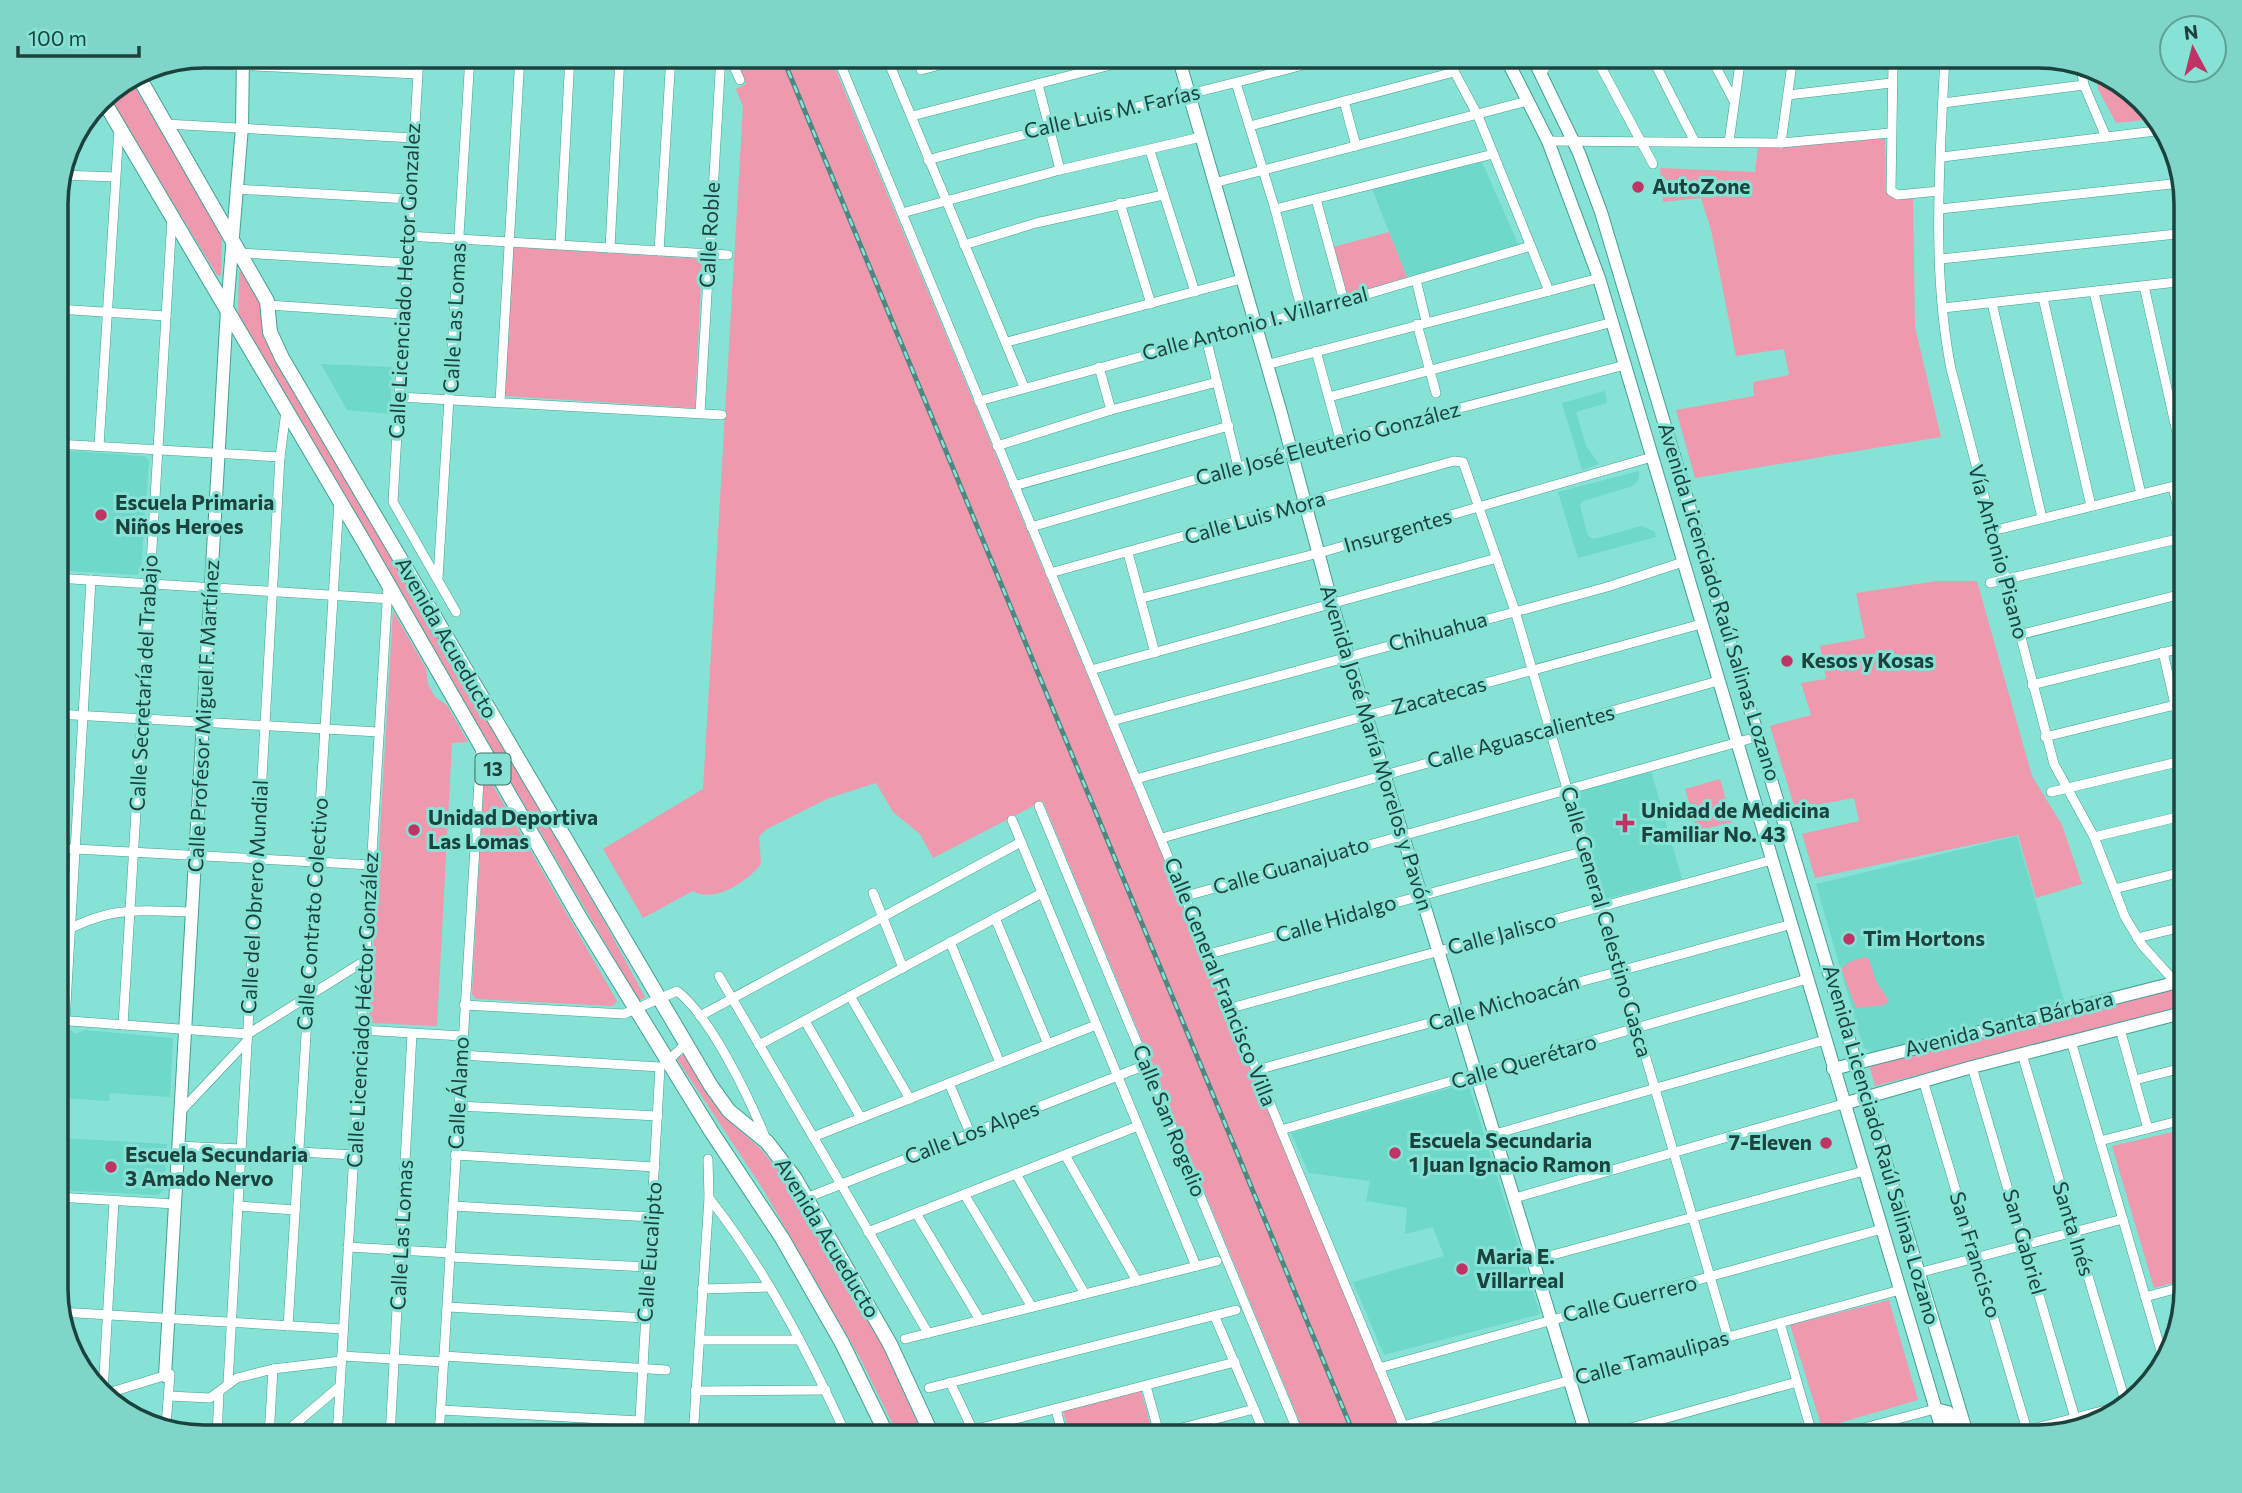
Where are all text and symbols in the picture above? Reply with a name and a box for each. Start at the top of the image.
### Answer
scale bar [18,14,138,58]
north arrow [2158,14,2228,84]
text: N [2182,19,2199,44]
text: 100 m [28,25,87,50]
street label: Calle Luis M. Farías [1021,78,1202,143]
street label: Calle Licenciado Hector Gonzalez [383,122,424,440]
place label: AutoZone [1652,173,1750,198]
marker: AutoZone [1630,179,1646,195]
street label: Calle Roble [693,181,724,288]
street label: Calle Las Lomas [437,242,470,394]
street label: Calle Antonio I. Villarreal [1139,280,1370,365]
street label: Calle José Eleuterio González [1193,395,1463,490]
street label: Avenida Licenciado Raúl Salinas Lozano [1654,419,1787,784]
street label: Vía Antonio Pisano [1964,462,2035,642]
street label: Calle Luis Mora [1181,484,1328,549]
place label: Escuela Primaria Niños Heroes [115,489,274,538]
street label: Insurgentes [1341,502,1454,557]
marker: Escuela Primaria Niños Heroes [93,507,109,523]
street label: Avenida Acueducto [391,552,504,722]
street label: Calle Secretaría del Trabajo [123,554,162,812]
street label: Calle Profesor Miguel F. Martínez [182,559,223,873]
street label: Avenida José María Morelos y Pavón [1316,582,1439,913]
street label: Chihuahua [1385,605,1490,656]
place label: Kesos y Kosas [1801,647,1934,672]
marker: Kesos y Kosas [1779,653,1795,669]
street label: Zacatecas [1389,670,1489,719]
street label: Calle Aguascalientes [1424,698,1617,773]
road number: 13 [476,754,510,784]
street label: Calle del Obrero Mundial [235,779,272,1015]
street label: Calle General Celestino Gasca [1557,783,1658,1060]
street label: Calle Contrato Colectivo [291,797,332,1031]
place label: Unidad de Medicina Familiar No. 43 [1641,797,1830,846]
place label: Unidad Deportiva Las Lomas [428,804,598,853]
marker: Unidad de Medicina Familiar No. 43 [1615,813,1635,833]
marker: Unidad Deportiva Las Lomas [406,822,422,838]
street label: Calle Guanajuato [1210,830,1372,899]
street label: Calle Licenciado Héctor González [341,851,382,1168]
street label: Calle General Francisco Villa [1160,853,1283,1109]
street label: Calle Hidalgo [1272,888,1399,947]
street label: Calle Jalisco [1445,906,1559,959]
place label: Tim Hortons [1863,925,1985,950]
marker: Tim Hortons [1841,931,1857,947]
street label: Avenida Licenciado Raúl Salinas Lozano [1819,962,1946,1327]
street label: Calle Michoacán [1425,968,1582,1035]
street label: Avenida Santa Bárbara [1902,985,2116,1061]
street label: Calle Querétaro [1448,1028,1599,1093]
street label: Calle Álamo [442,1036,473,1150]
street label: Calle San Rogelio [1128,1041,1212,1200]
street label: Calle Los Alpes [901,1094,1042,1169]
place label: Escuela Secundaria 1 Juan Ignacio Ramon [1409,1127,1611,1176]
place label: 7-Eleven [1728,1129,1812,1154]
marker: 7-Eleven [1818,1135,1834,1151]
place label: Escuela Secundaria 3 Amado Nervo [125,1141,308,1190]
marker: Escuela Secundaria 1 Juan Ignacio Ramon [1387,1145,1403,1161]
street label: Avenida Acueducto [771,1153,886,1322]
marker: Escuela Secundaria 3 Amado Nervo [103,1159,119,1175]
street label: Calle Las Lomas [384,1159,417,1311]
street label: Santa Inés [2048,1178,2101,1279]
street label: Calle Eucalipto [631,1181,666,1323]
street label: San Gabriel [1998,1186,2052,1297]
street label: San Francisco [1945,1188,2007,1321]
place label: Maria E. Villarreal [1476,1243,1564,1292]
marker: Maria E. Villarreal [1454,1261,1470,1277]
street label: Calle Guerrero [1560,1269,1699,1326]
street label: Calle Tamaulipas [1572,1324,1731,1389]

